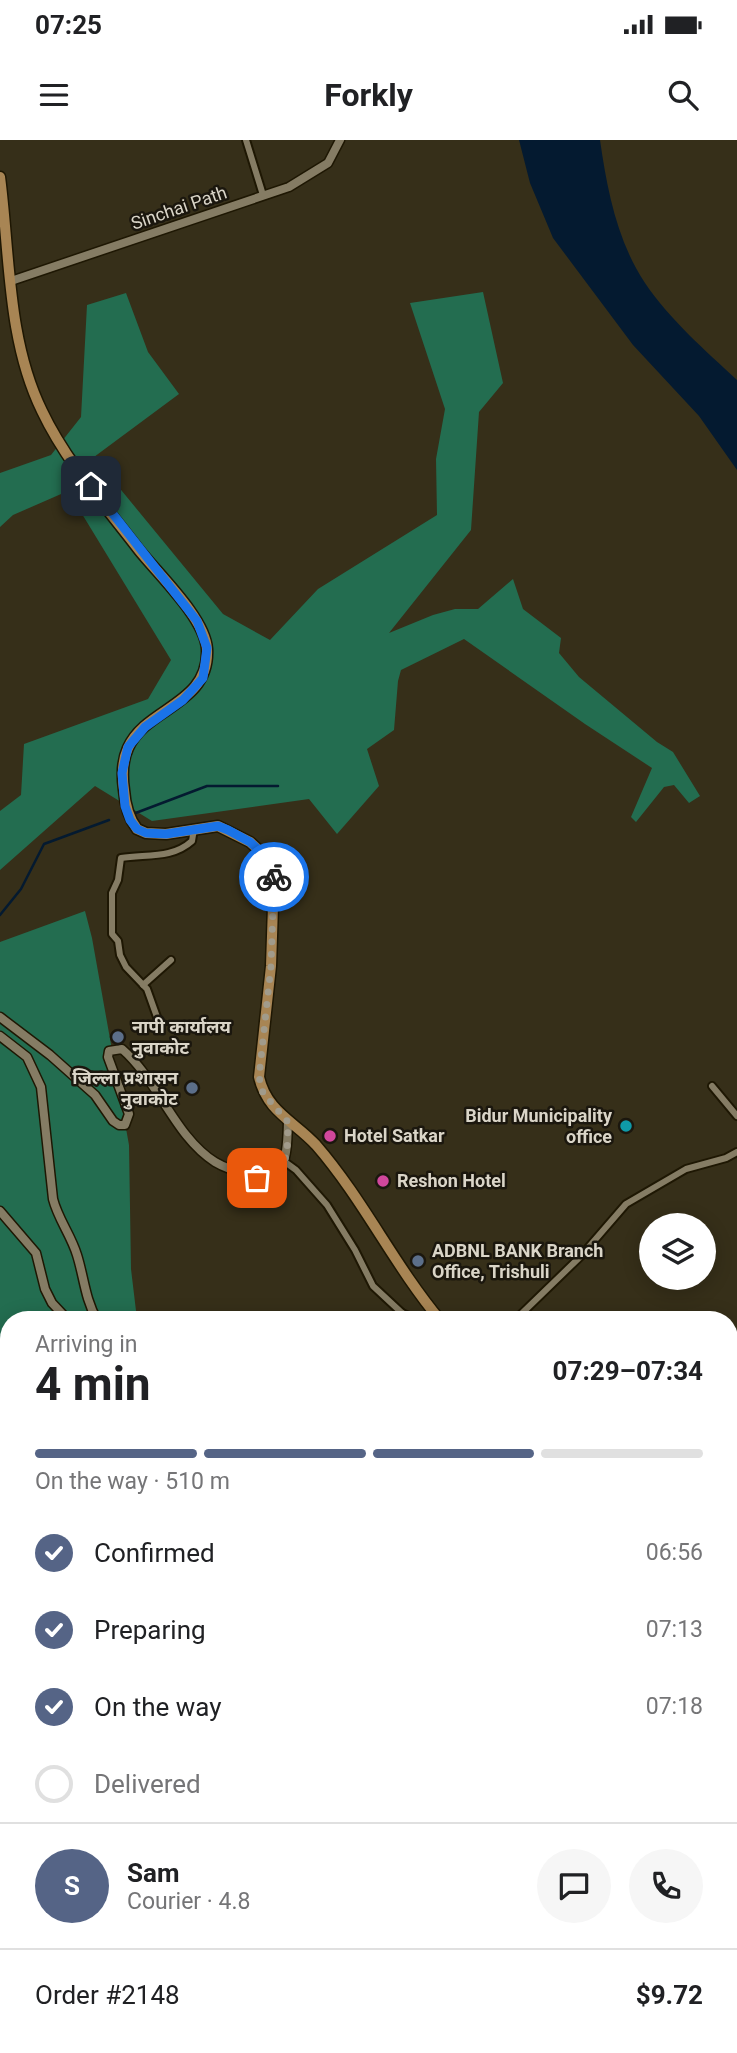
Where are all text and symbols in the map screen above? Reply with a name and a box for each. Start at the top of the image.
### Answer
text: 07:25 [35,10,102,40]
icon: menu [35,76,73,114]
text: Forkly [324,76,413,114]
icon: search [664,76,702,114]
street label: Sinchai Path [128,181,229,234]
pin [61,456,121,516]
icon: home [72,467,110,505]
courier [239,842,309,912]
icon: bike [255,858,293,896]
place label: नापी कार्यालय नुवाकोट [132,1016,231,1059]
marker: नापी कार्यालय नुवाकोट [110,1029,126,1045]
place label: जिल्ला प्रशासन नुवाकोट [72,1067,179,1110]
marker: जिल्ला प्रशासन नुवाकोट [184,1080,200,1096]
place label: Bidur Municipality office [465,1105,613,1147]
marker: Bidur Municipality office [618,1118,634,1134]
place label: Hotel Satkar [344,1125,445,1146]
marker: Hotel Satkar [322,1128,338,1144]
pin [227,1148,287,1208]
icon: bag [238,1159,276,1197]
place label: Reshon Hotel [397,1170,506,1191]
marker: Reshon Hotel [375,1173,391,1189]
map controls [639,1213,716,1290]
button: layers [639,1213,716,1290]
place label: ADBNL BANK Branch Office, Trishuli [432,1240,603,1282]
marker: ADBNL BANK Branch Office, Trishuli [410,1253,426,1269]
text: Arriving in [35,1331,138,1358]
text: 07:29–07:34 [553,1356,703,1386]
text: 4 min [35,1357,151,1411]
text: On the way · 510 m [35,1468,230,1495]
icon: check [35,1534,73,1572]
text: Confirmed [94,1538,215,1568]
text: 06:56 [646,1539,703,1566]
icon: check [35,1611,73,1649]
text: Preparing [94,1615,206,1645]
text: 07:13 [646,1616,703,1643]
icon: check [35,1688,73,1726]
text: On the way [94,1692,222,1722]
text: 07:18 [646,1693,703,1720]
text: Delivered [94,1769,201,1799]
button: chat [537,1849,611,1923]
button: phone [629,1849,703,1923]
text: Sam [127,1858,179,1888]
text: S [64,1871,80,1901]
text: Courier · 4.8 [127,1888,250,1915]
text: Order #2148 [35,1980,180,2010]
text: $9.72 [636,1980,703,2010]

